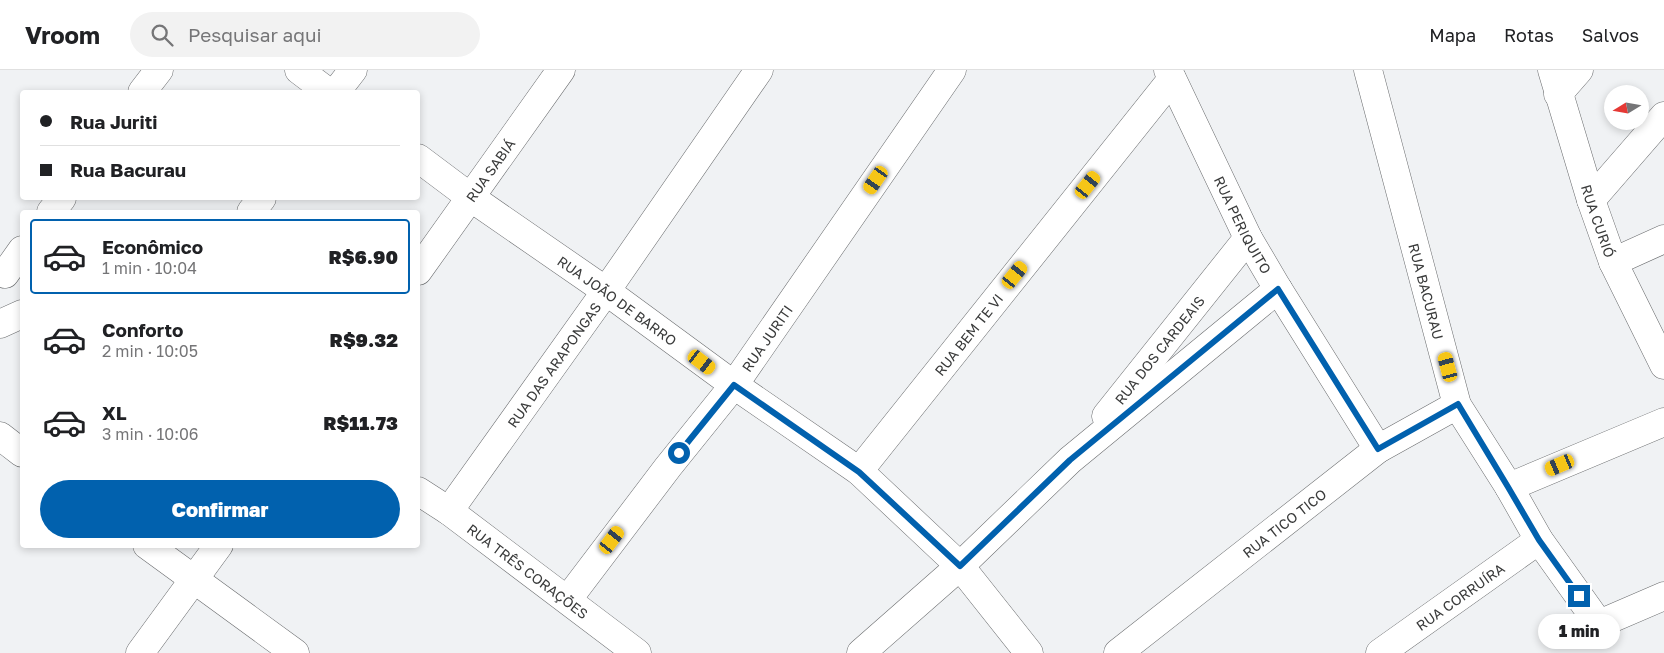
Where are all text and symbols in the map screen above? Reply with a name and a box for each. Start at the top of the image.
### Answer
search box [130,12,480,57]
text: Vroom [25,20,100,49]
icon: search [148,21,176,49]
text: Pesquisar aqui [188,23,322,46]
text: Mapa [1429,24,1476,46]
text: Rotas [1504,24,1554,46]
text: Salvos [1582,24,1639,46]
north arrow [1604,85,1649,130]
map controls [1604,85,1649,130]
text: Rua Juriti [70,110,158,133]
street label: RUA SABIÁ [462,135,518,205]
text: Rua Bacurau [70,158,186,181]
car [861,163,890,197]
car [1072,169,1103,201]
street label: RUA PERIQUITO [1211,173,1275,277]
street label: RUA CURIÓ [1578,182,1619,260]
icon: car [42,234,87,279]
text: Econômico [102,235,203,258]
street label: RUA BACURAU [1406,241,1448,341]
text: R$6.90 [328,245,398,268]
street label: RUA JOÃO DE BARRO [555,252,680,349]
text: 1 min · 10:04 [102,258,197,278]
car [999,259,1030,291]
street label: RUA BEM TE VI [930,290,1006,379]
street label: RUA DOS CARDEAIS [1111,292,1207,407]
street label: RUA DAS ARAPONGAS [503,299,604,430]
street label: RUA JURITI [738,301,795,375]
icon: car [42,317,87,362]
text: Conforto [102,318,183,341]
text: R$9.32 [330,328,398,351]
text: 2 min · 10:05 [102,341,198,361]
car [685,347,718,377]
car [1436,351,1459,383]
icon: car [42,400,87,445]
text: XL [102,401,127,424]
text: R$11.73 [323,411,398,434]
text: 3 min · 10:06 [102,424,199,444]
route start [668,442,690,464]
car [1543,452,1576,478]
button: Confirmar [40,480,400,538]
street label: RUA TICO TICO [1239,485,1329,561]
street label: RUA TRÊS CORAÇÕES [464,520,592,622]
car [596,524,627,556]
street label: RUA CORRUÍRA [1412,559,1508,633]
route end [1568,585,1590,607]
callout: 1 min [1538,614,1620,648]
text: 1 min [1559,621,1599,641]

